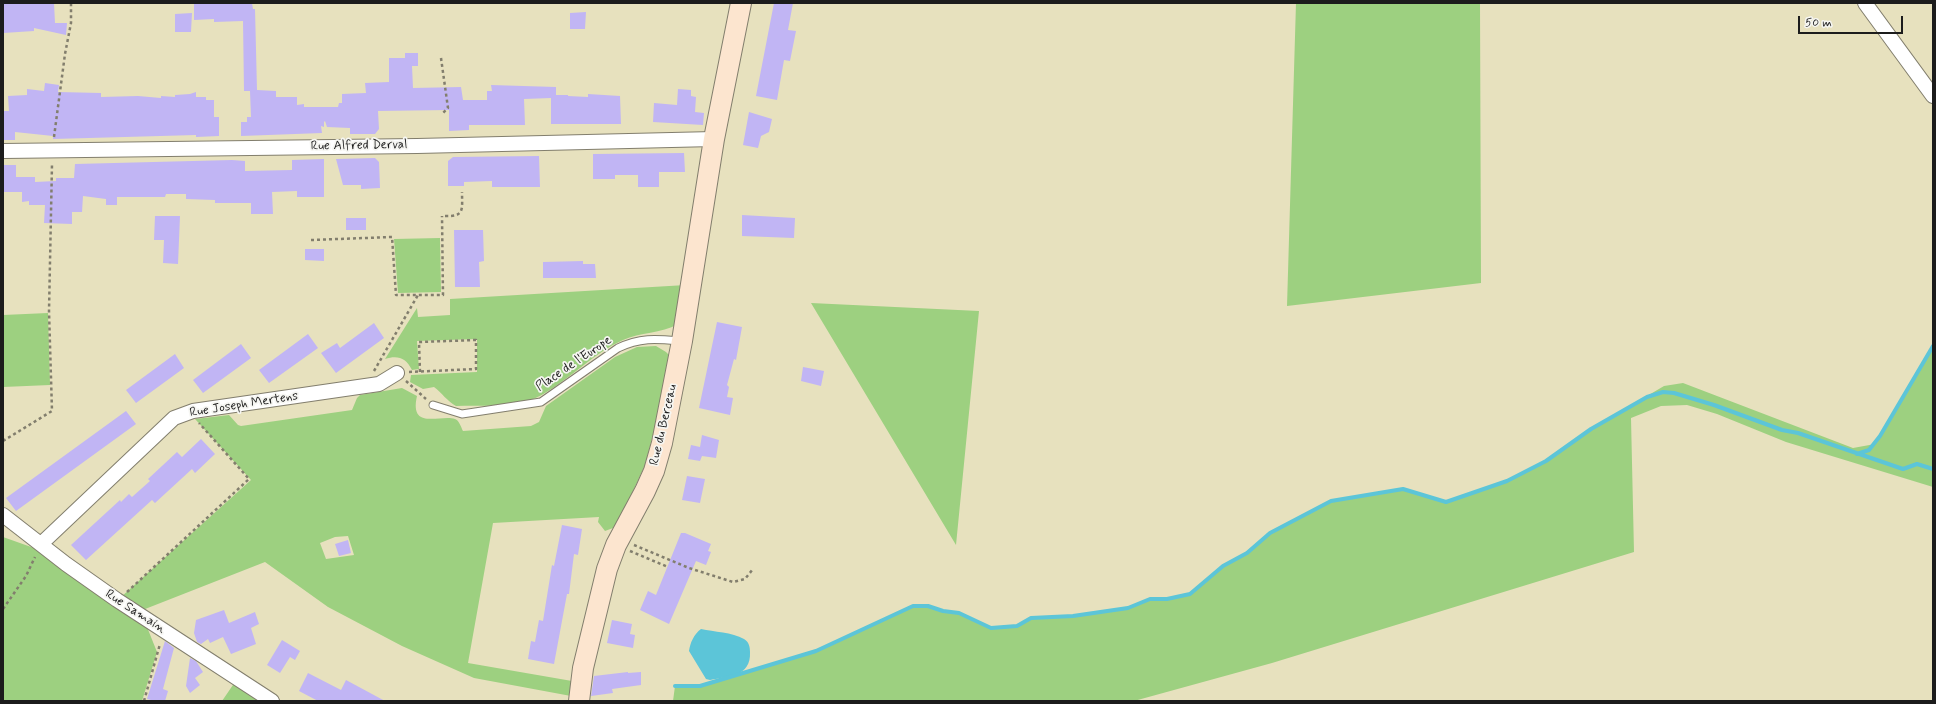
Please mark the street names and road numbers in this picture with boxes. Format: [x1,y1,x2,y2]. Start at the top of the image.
street label: Rue Alfred Derval [310,137,408,155]
street label: Place de l'Europe [533,333,615,395]
street label: Rue du Berceau [647,383,681,467]
street label: Rue Joseph Mertens [189,389,299,421]
street label: Rue Samain [102,587,168,637]

